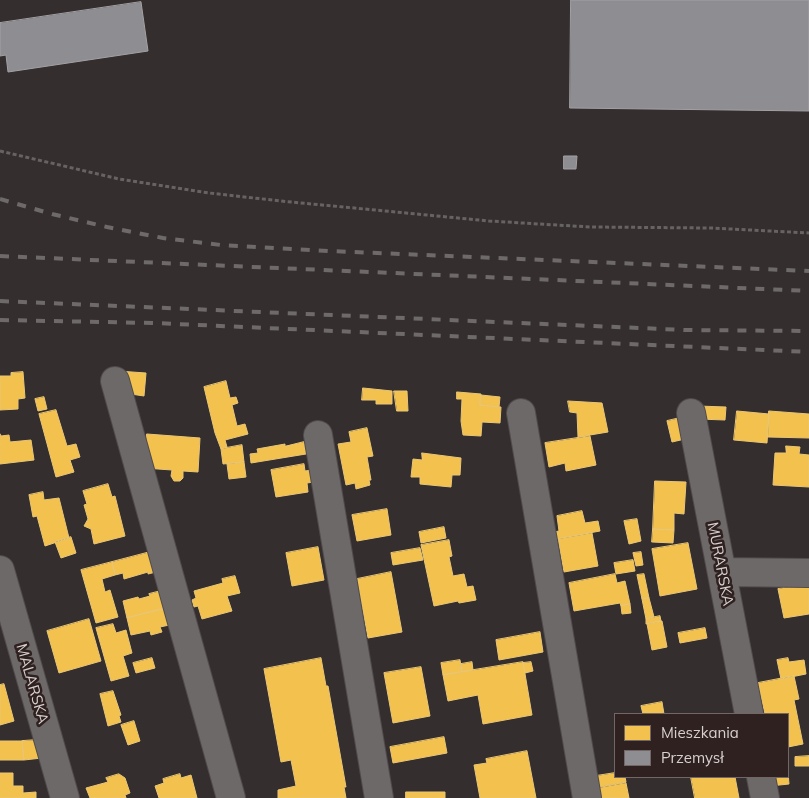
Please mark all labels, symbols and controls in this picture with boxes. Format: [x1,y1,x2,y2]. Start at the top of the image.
street label: MURARSKA [703,521,737,607]
street label: MALARSKA [12,642,52,726]
legend [614,713,789,778]
text: Mieszkania [661,723,739,742]
text: Przemysł [661,748,724,767]

